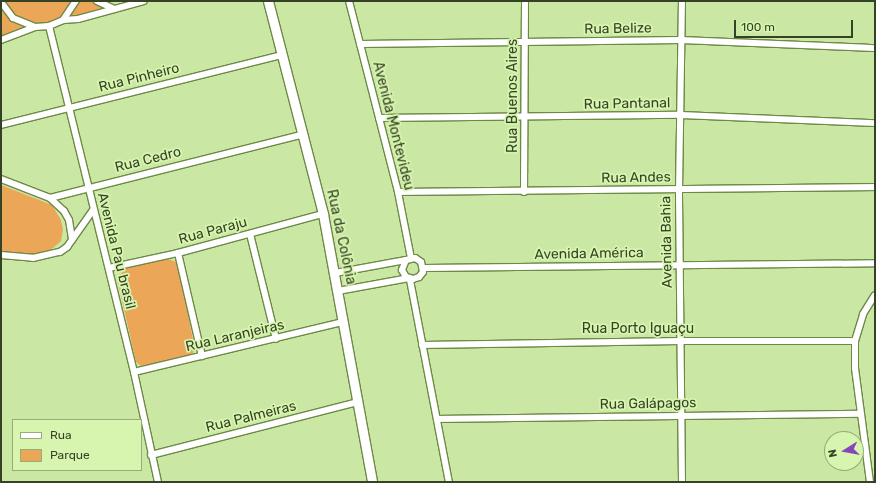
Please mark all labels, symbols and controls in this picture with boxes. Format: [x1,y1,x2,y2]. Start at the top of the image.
scale bar [736,12,855,38]
street label: Rua Belize [584,20,652,38]
text: 100 m [741,20,775,34]
street label: Rua Buenos Aires [505,39,521,153]
street label: Rua Pinheiro [97,60,181,96]
street label: Avenida Montevideu [369,60,417,192]
street label: Rua Pantanal [584,95,670,113]
street label: Rua Cedro [113,144,183,176]
street label: Rua Andes [601,169,671,187]
street label: Rua da Colônia [323,188,359,286]
street label: Avenida Pau brasil [93,191,139,311]
street label: Avenida Bahia [658,196,676,288]
street label: Rua Paraju [177,214,249,248]
street label: Avenida América [534,245,644,263]
street label: Rua Laranjeiras [184,316,286,356]
street label: Rua Porto Iguaçu [582,321,694,337]
street label: Rua Galápagos [599,395,697,413]
street label: Rua Palmeiras [204,398,298,436]
legend [12,419,142,471]
text: Rua [50,428,72,442]
north arrow [824,431,864,471]
text: Parque [50,448,90,462]
text: N [826,448,840,458]

